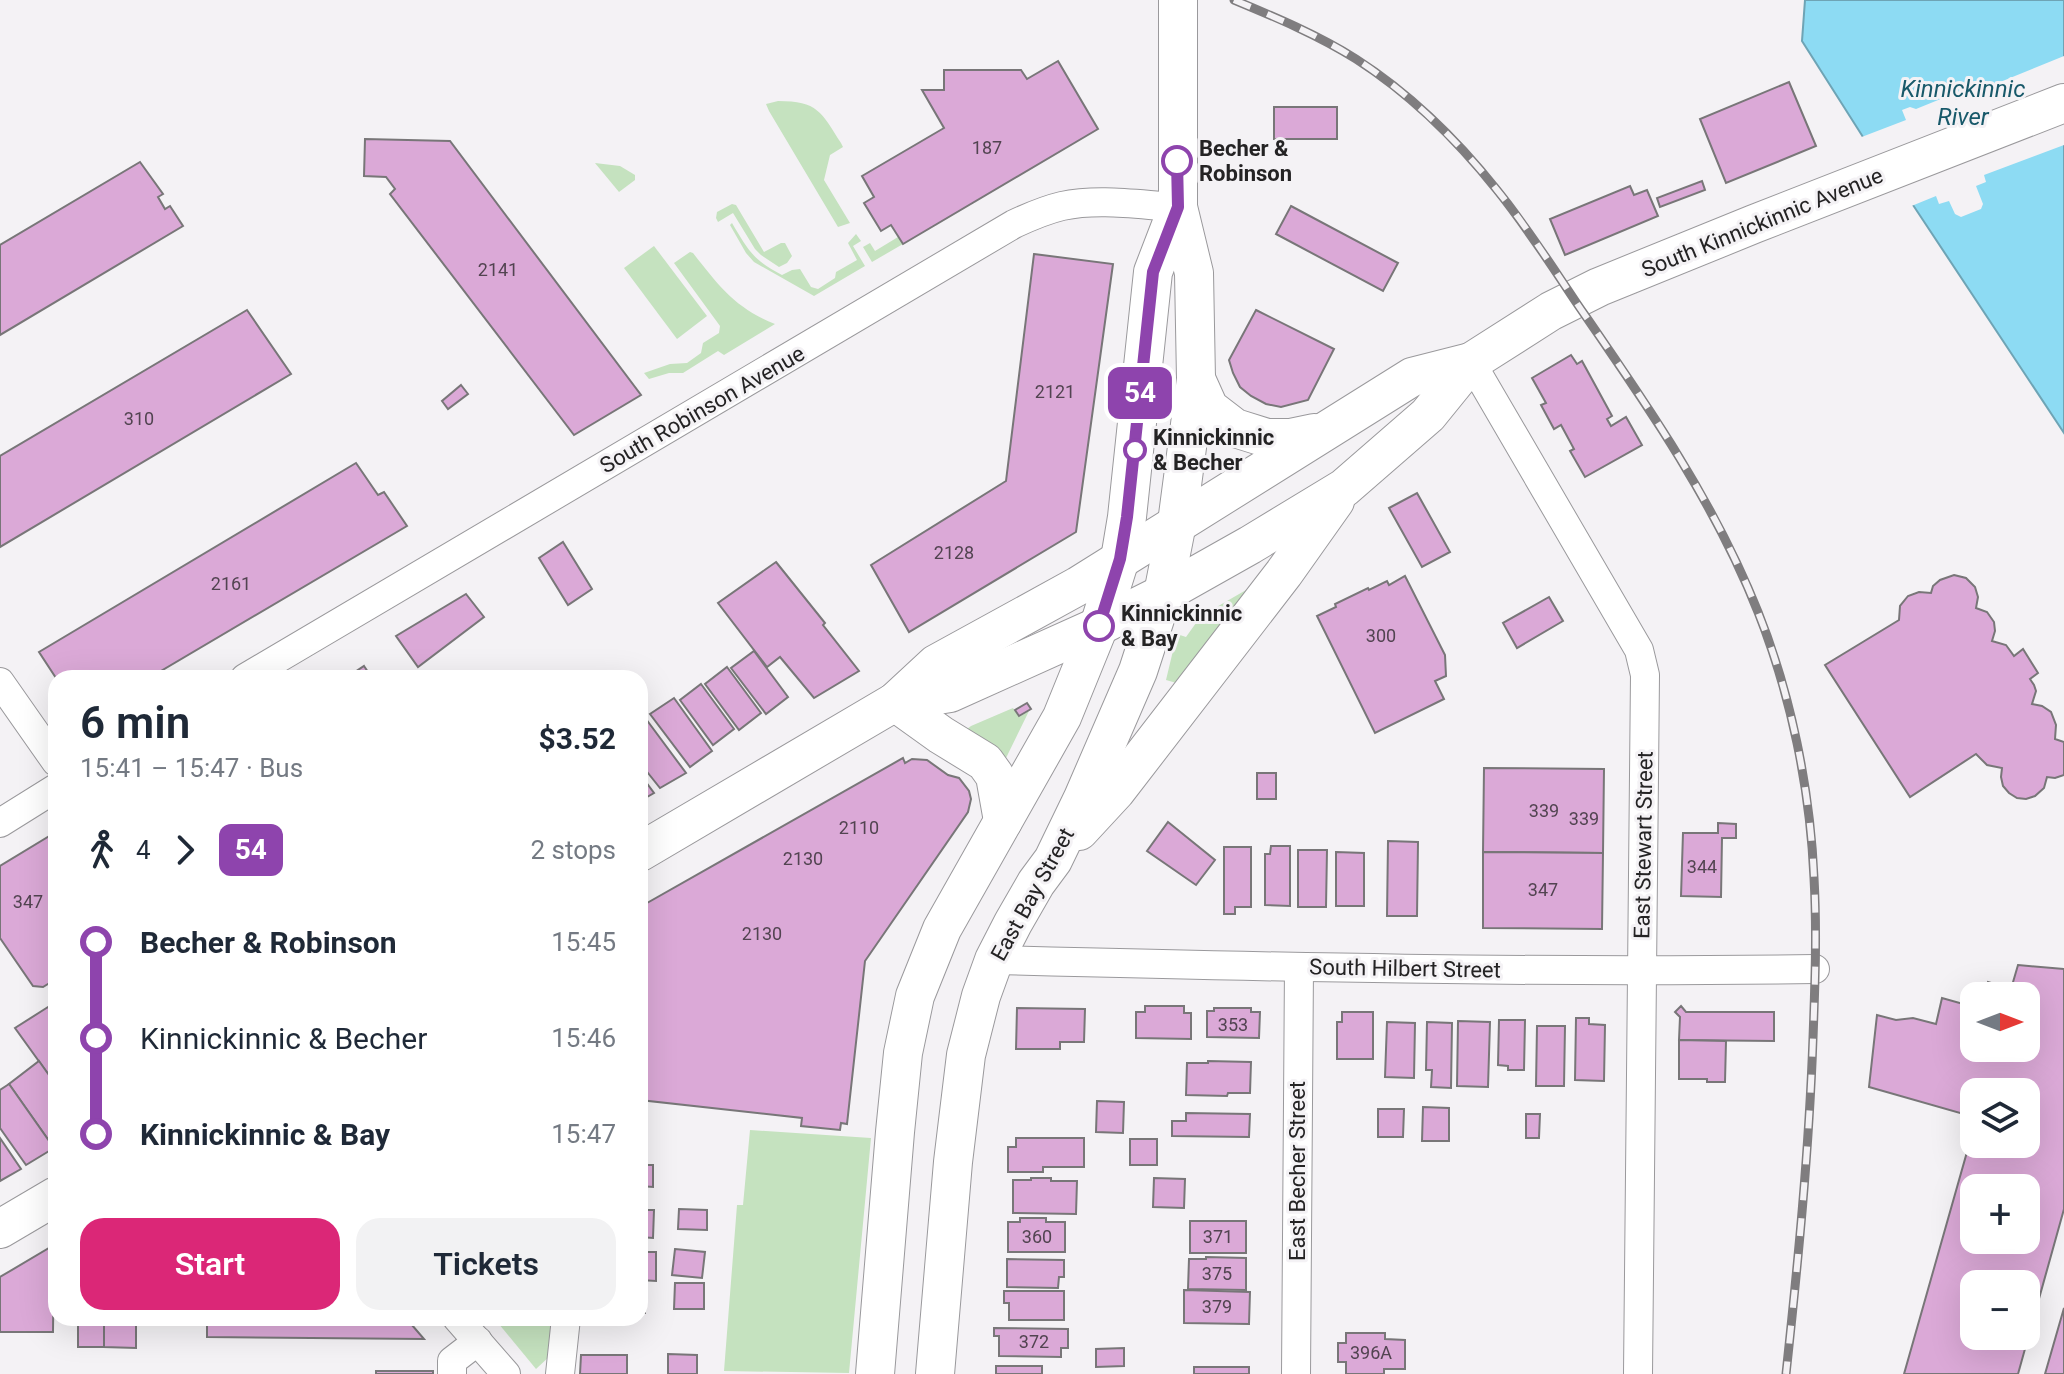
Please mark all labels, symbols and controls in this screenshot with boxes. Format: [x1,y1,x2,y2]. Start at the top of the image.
water label: Kinnickinnic River [1901,75,2025,131]
place label: Becher & Robinson [1199,136,1292,186]
house number: 187 [972,137,1002,158]
marker: Becher & Robinson [1162,146,1192,176]
street label: South Kinnickinnic Avenue [1638,163,1886,282]
house number: 2141 [478,259,518,280]
street label: South Robinson Avenue [596,341,809,478]
line badge: 54 [1104,367,1176,419]
text: 54 [1124,376,1156,409]
house number: 2121 [1035,381,1075,402]
house number: 310 [124,408,154,429]
place label: Kinnickinnic & Becher [1153,425,1274,475]
marker: Kinnickinnic & Becher [1124,439,1146,461]
house number: 2128 [934,542,974,563]
house number: 2161 [211,573,251,594]
place label: Kinnickinnic & Bay [1121,601,1242,651]
marker: Kinnickinnic & Bay [1084,611,1114,641]
house number: 300 [1366,625,1396,646]
text: 6 min [80,697,190,749]
text: $3.52 [538,721,616,756]
street label: East Stewart Street [1629,751,1658,939]
text: 15:41 – 15:47 · Bus [80,753,303,783]
house number: 339 [1529,800,1559,821]
house number: 339 [1569,808,1599,829]
house number: 2110 [839,817,879,838]
street label: East Bay Street [986,824,1079,965]
icon: walk [80,828,124,872]
icon: forward [163,828,207,872]
text: 54 [235,833,267,866]
text: 4 [136,835,151,865]
text: 2 stops [530,835,616,865]
house number: 2130 [783,848,823,869]
house number: 344 [1687,856,1717,877]
house number: 347 [1528,879,1558,900]
house number: 347 [13,891,43,912]
house number: 2130 [742,923,782,944]
text: Becher & Robinson [140,925,397,960]
text: 15:45 [551,927,616,957]
street label: South Hilbert Street [1309,954,1501,983]
north arrow [1960,982,2040,1062]
map controls [1960,982,2040,1350]
house number: 353 [1218,1014,1248,1035]
text: Kinnickinnic & Becher [140,1021,427,1056]
text: 15:46 [551,1023,616,1053]
button: layers [1960,1078,2040,1158]
street label: East Becher Street [1285,1081,1310,1261]
text: Kinnickinnic & Bay [140,1117,390,1152]
text: 15:47 [551,1119,616,1149]
button: + [1960,1174,2040,1254]
button: Start [80,1218,340,1310]
button: Tickets [356,1218,616,1310]
house number: 360 [1022,1226,1052,1247]
house number: 371 [1203,1226,1233,1247]
house number: 375 [1202,1263,1232,1284]
button: − [1960,1270,2040,1350]
house number: 379 [1202,1296,1232,1317]
house number: 372 [1019,1331,1049,1352]
house number: 396A [1350,1342,1392,1363]

